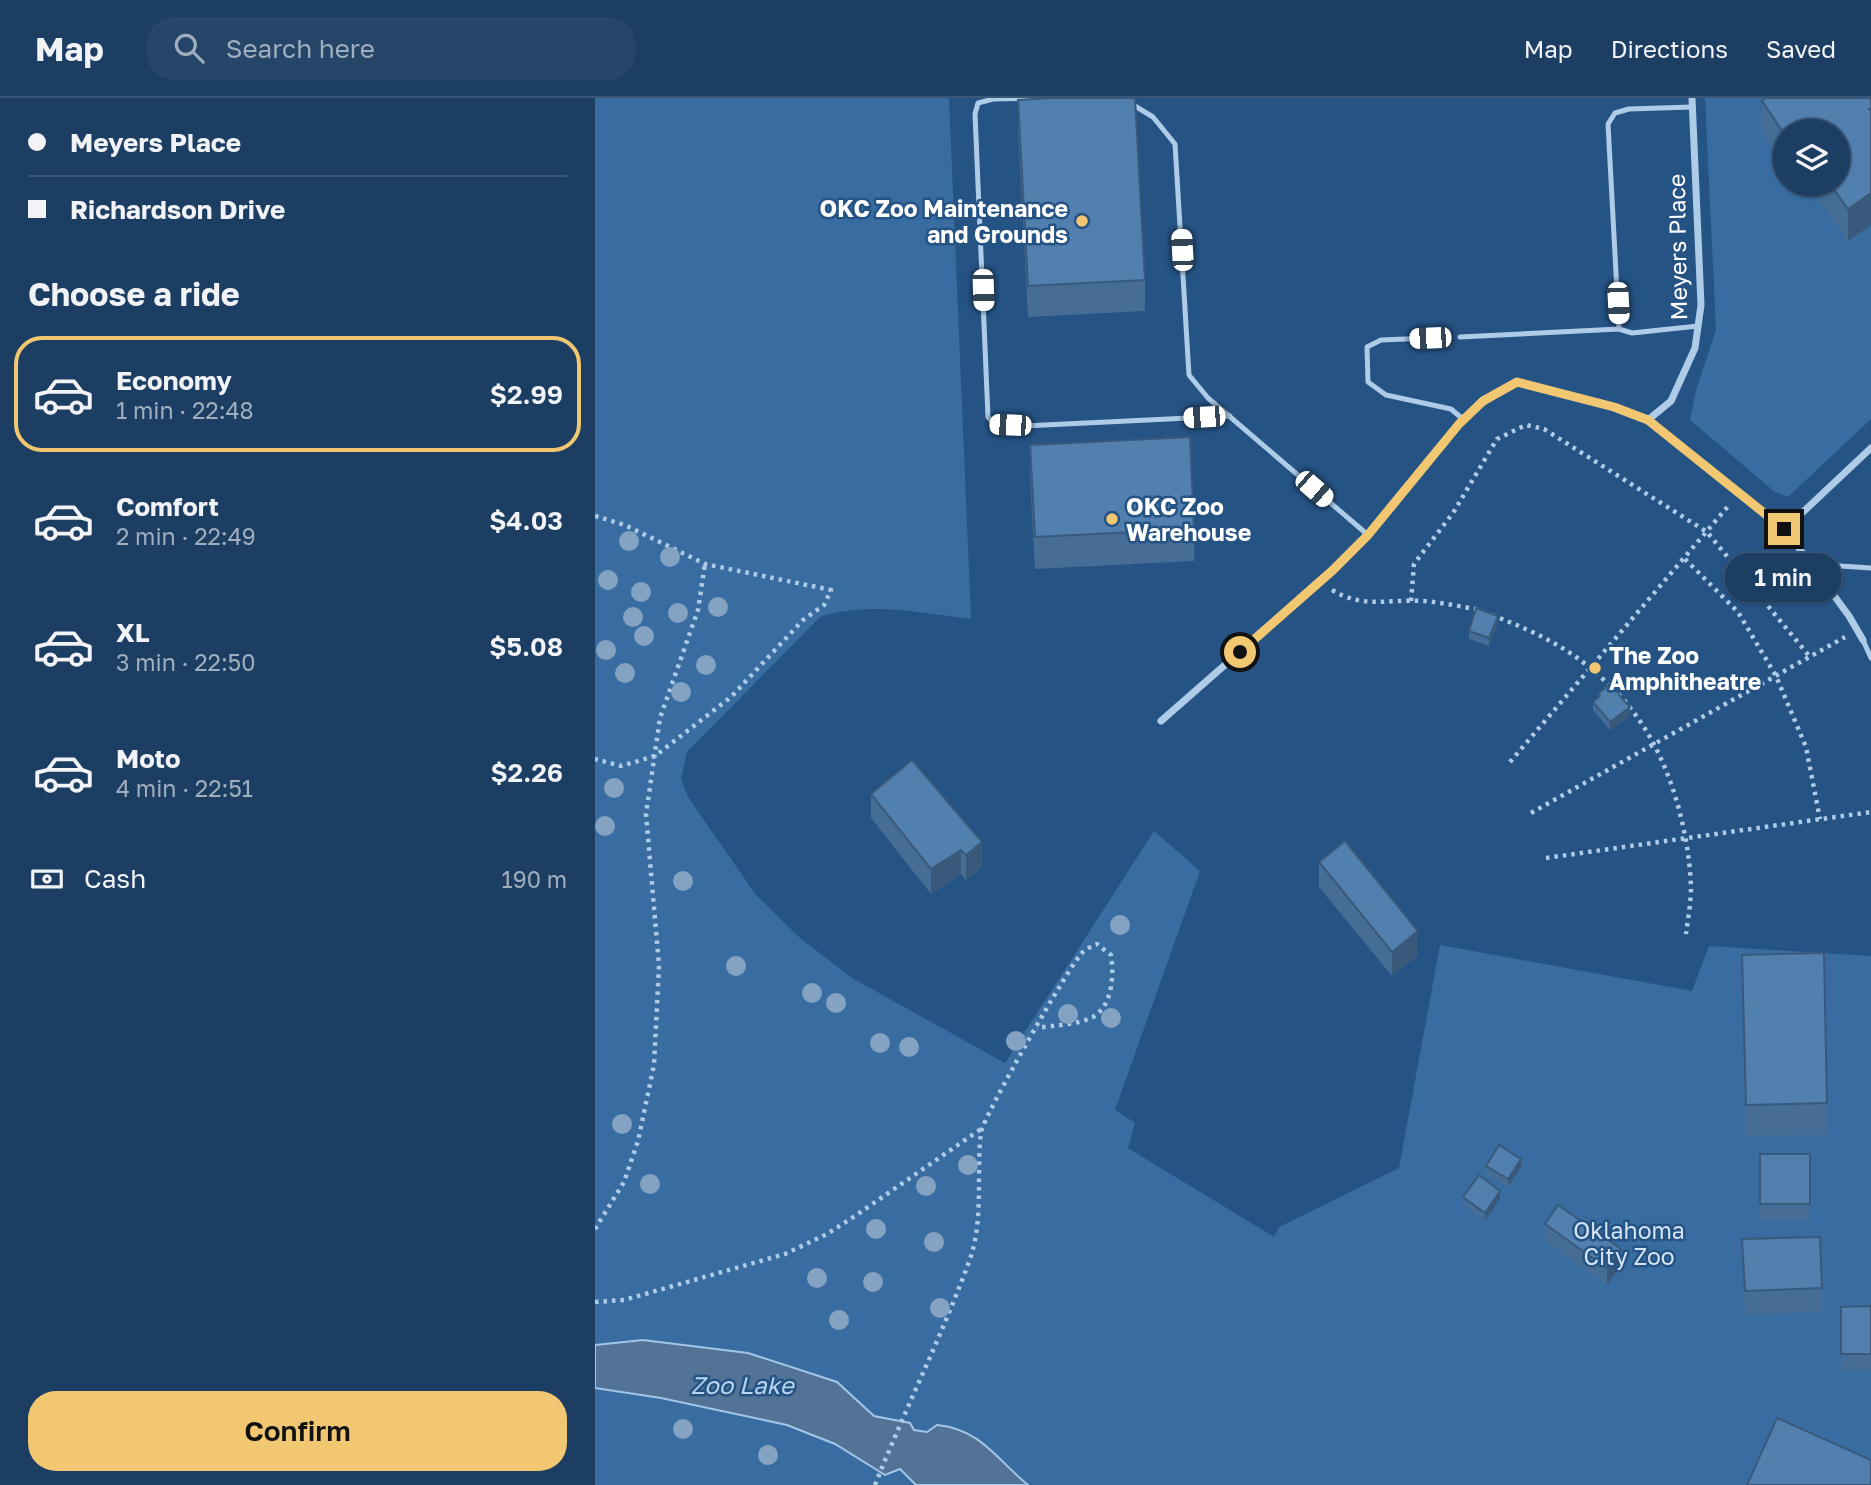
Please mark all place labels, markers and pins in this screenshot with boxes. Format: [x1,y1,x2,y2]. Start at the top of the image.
place label: OKC Zoo Maintenance and Grounds [820,194,1068,248]
marker: OKC Zoo Maintenance and Grounds [1074,213,1090,229]
place label: OKC Zoo Warehouse [1126,492,1251,546]
marker: OKC Zoo Warehouse [1104,511,1120,527]
place label: The Zoo Amphitheatre [1609,641,1761,695]
marker: The Zoo Amphitheatre [1587,660,1603,676]

